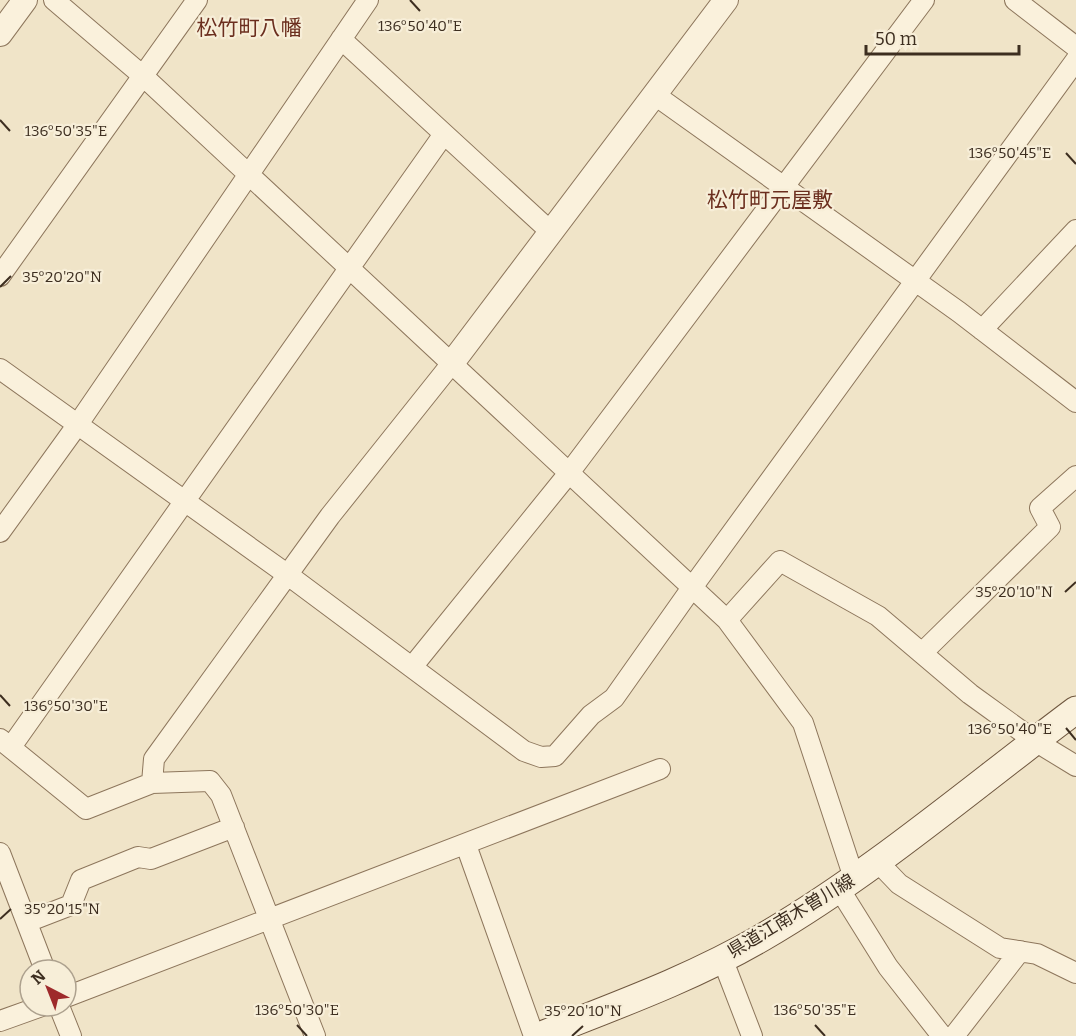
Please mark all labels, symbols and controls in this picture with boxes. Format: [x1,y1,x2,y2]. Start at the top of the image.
district label: 松竹町八幡 [197,15,302,41]
text: 136°50'40"E [378,17,462,35]
scale bar [866,18,1019,56]
text: 50 m [875,28,917,50]
text: 136°50'35"E [25,122,107,140]
text: 136°50'45"E [969,144,1051,162]
district label: 松竹町元屋敷 [707,187,833,213]
text: 35°20'20"N [22,268,102,286]
text: 35°20'10"N [975,583,1053,601]
text: 136°50'30"E [24,697,108,715]
text: 136°50'40"E [968,720,1052,738]
street label: 県道江南木曽川線 [724,869,858,963]
text: 35°20'15"N [24,900,100,918]
north arrow [18,958,78,1018]
text: N [27,966,49,988]
text: 136°50'30"E [255,1001,339,1019]
text: 136°50'35"E [774,1001,856,1019]
text: 35°20'10"N [544,1002,622,1020]

